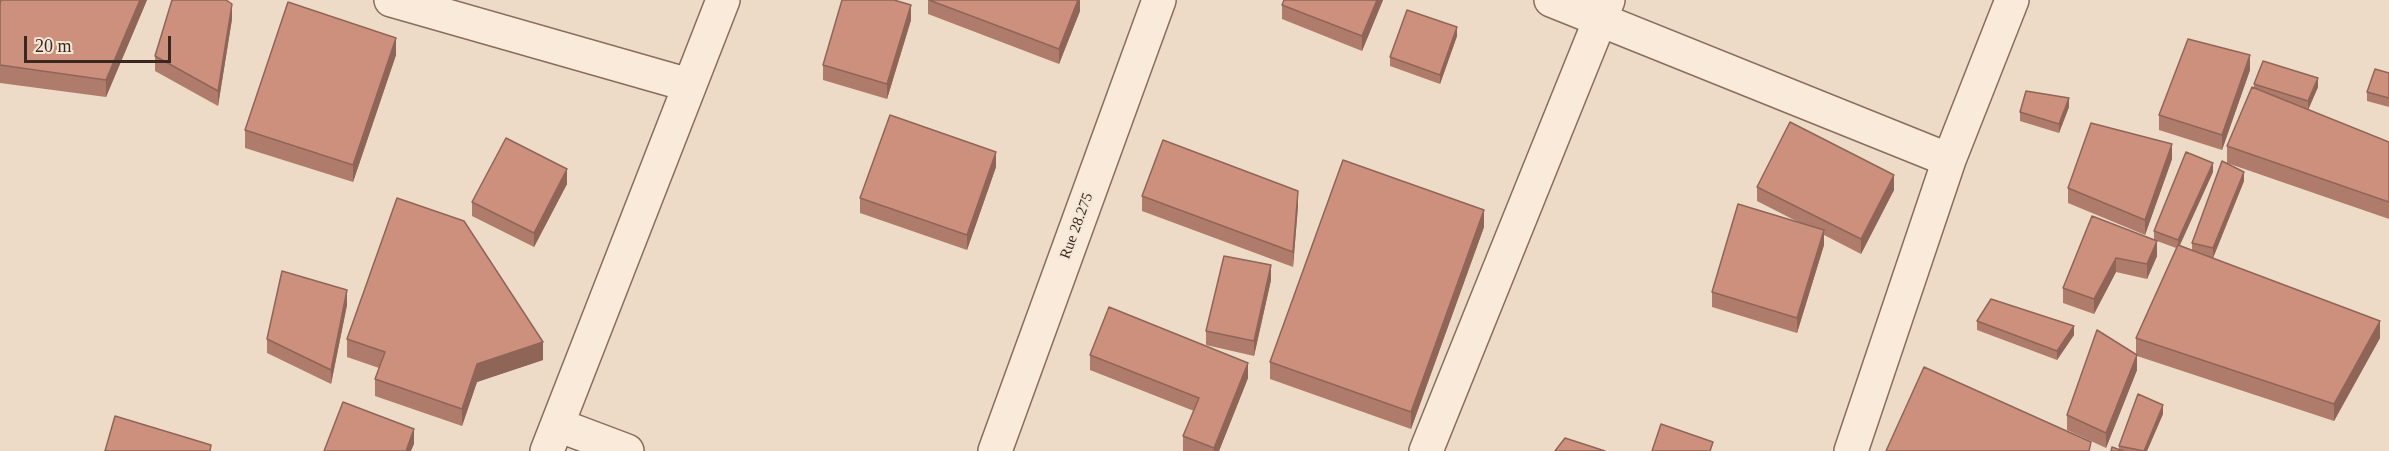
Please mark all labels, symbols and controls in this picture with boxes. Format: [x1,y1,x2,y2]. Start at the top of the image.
scale bar [27,24,174,62]
text: 20 m [35,36,72,56]
street label: Rue 28.275 [1057,190,1097,262]

